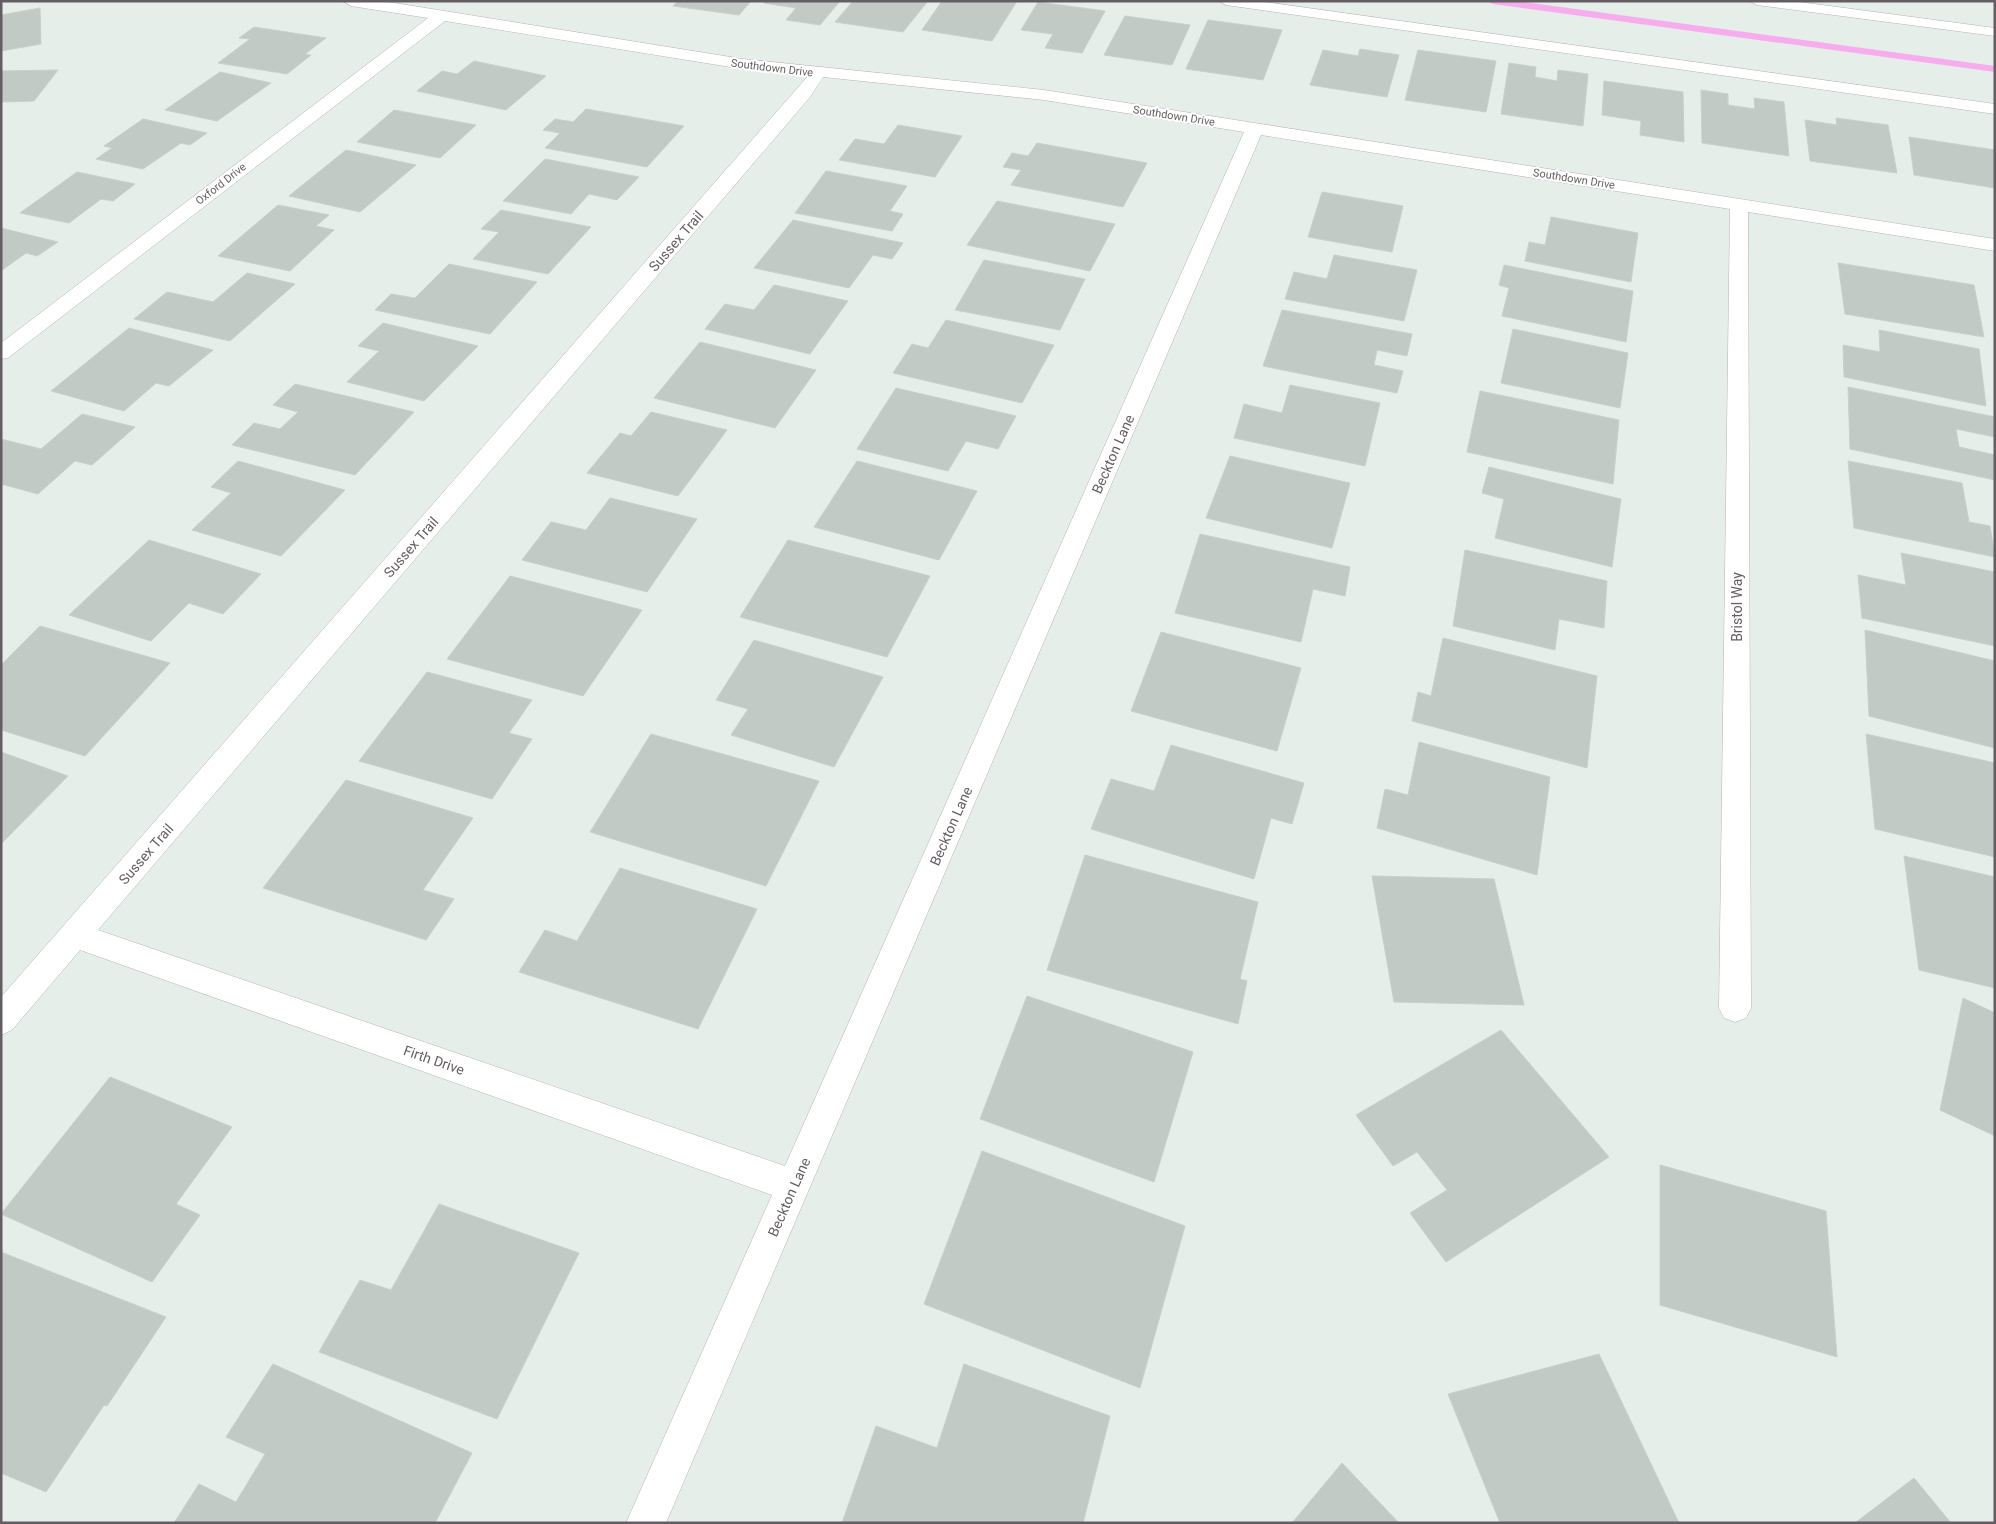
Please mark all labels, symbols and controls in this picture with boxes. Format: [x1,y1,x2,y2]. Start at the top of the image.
street label: Southdown Drive [730,57,814,80]
street label: Southdown Drive [1132,103,1216,129]
street label: Oxford Drive [193,160,249,208]
street label: Southdown Drive [1532,166,1616,192]
street label: Sussex Trail [645,208,707,274]
street label: Beckton Lane [1089,412,1137,496]
street label: Sussex Trail [380,514,442,580]
street label: Bristol Way [1729,572,1745,642]
street label: Beckton Lane [927,784,975,868]
street label: Sussex Trail [115,821,177,887]
street label: Firth Drive [401,1042,467,1078]
street label: Beckton Lane [765,1155,813,1239]

